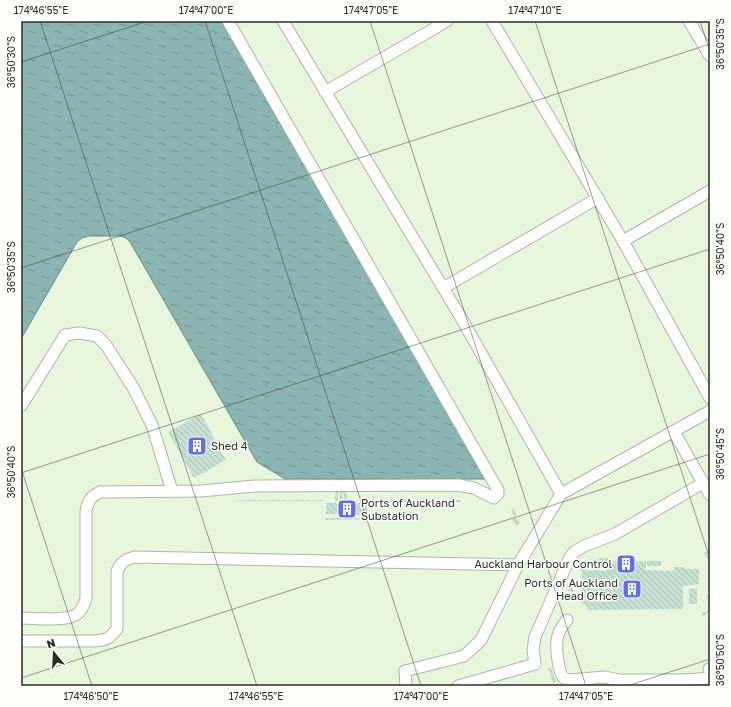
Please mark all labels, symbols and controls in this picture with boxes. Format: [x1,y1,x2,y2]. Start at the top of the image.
text: 174°46'55"E [14,4,68,16]
text: 174°47'00"E [179,4,233,16]
text: 174°47'05"E [344,4,398,16]
text: 174°47'10"E [508,4,562,16]
text: 36°50'35"S [714,18,726,70]
text: 36°50'30"S [5,36,17,88]
text: 36°50'40"S [714,223,726,275]
text: 36°50'35"S [5,241,17,293]
text: 36°50'45"S [714,428,726,480]
building icon: Shed 4 [186,435,208,457]
place label: Shed 4 [211,439,248,452]
text: 36°50'40"S [5,446,17,498]
place label: Ports of Auckland Substation [361,496,455,522]
building icon: Ports of Auckland Substation [336,498,358,520]
building icon: Auckland Harbour Control [615,553,637,575]
place label: Auckland Harbour Control [475,557,612,570]
place label: Ports of Auckland Head Office [524,576,618,602]
building icon: Ports of Auckland Head Office [621,578,643,600]
north arrow [34,633,74,673]
text: 36°50'50"S [714,634,726,686]
text: N [45,636,57,650]
text: 174°46'50"E [63,690,119,702]
text: 174°46'55"E [229,690,283,702]
text: 174°47'00"E [394,690,448,702]
text: 174°47'05"E [559,690,613,702]

